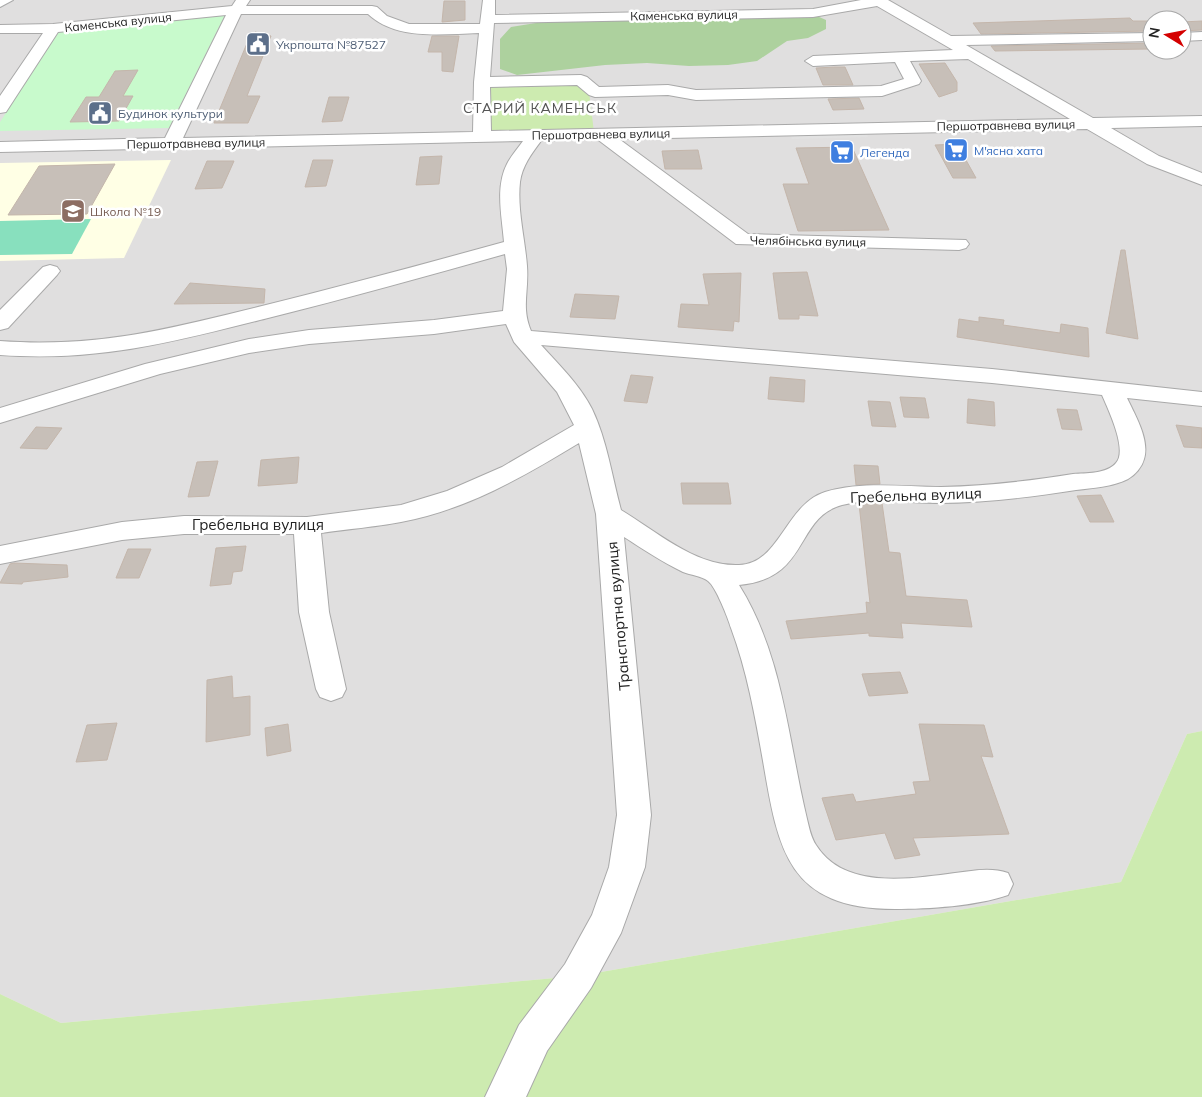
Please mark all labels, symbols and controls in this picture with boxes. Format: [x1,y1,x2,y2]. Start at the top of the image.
street label: Каменська вулиця [630,7,738,23]
street label: Каменська вулиця [64,9,172,35]
north arrow [1142,10,1192,60]
text: N [1144,26,1164,40]
public building icon: Укрпошта №87527 [245,31,271,57]
place label: Укрпошта №87527 [275,37,386,52]
district label: СТАРИЙ КАМЕНСЬК [463,99,617,117]
public building icon: Будинок культури [87,100,113,126]
place label: Будинок культури [118,106,223,121]
street label: Першотравнева вулиця [937,116,1075,134]
street label: Першотравнева вулиця [532,125,670,143]
street label: Першотравнева вулиця [127,134,265,152]
supermarket icon: М'ясна хата [943,137,969,163]
supermarket icon: Легенда [829,139,855,165]
place label: М'ясна хата [974,143,1043,158]
place label: Легенда [860,145,910,160]
school or university icon: Школа №19 [60,198,86,224]
place label: Школа №19 [90,204,161,219]
street label: Челябінська вулиця [750,232,866,250]
street label: Гребельна вулиця [850,483,982,507]
street label: Гребельна вулиця [192,515,324,534]
street label: Транспортна вулиця [602,541,634,691]

